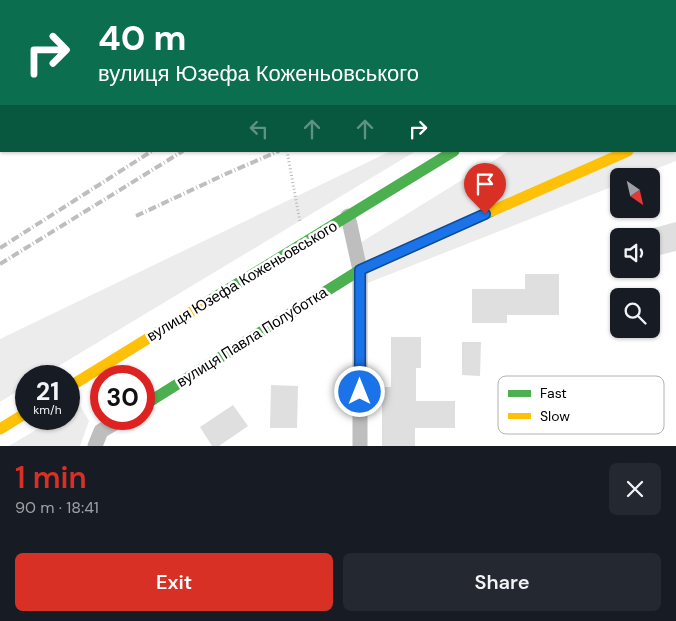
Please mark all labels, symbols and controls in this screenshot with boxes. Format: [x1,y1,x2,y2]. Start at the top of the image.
text: 40 m [98,15,187,61]
icon: right [15,20,80,85]
text: вулиця Юзефа Коженьовського [98,59,419,88]
icon: left [245,115,273,143]
icon: ahead [298,115,326,143]
icon: ahead [351,115,379,143]
icon: right [404,115,432,143]
pin [464,163,506,214]
north arrow [610,168,660,218]
map controls [610,168,660,338]
icon: arrive [471,170,499,198]
street label: вулиця Юзефа Коженьовського [143,216,341,346]
button: sound [610,228,660,278]
street label: вулиця Павла Полуботка [173,282,332,392]
button: search [610,288,660,338]
speed limit sign: 30 [90,365,155,430]
position arrow [333,365,385,417]
text: 21 [36,375,59,408]
legend [498,376,664,434]
text: Fast [540,384,567,402]
text: km/h [33,402,62,418]
text: Slow [540,407,570,425]
text: 1 min [15,458,87,497]
button: close [609,463,661,515]
text: 90 m · 18:41 [15,497,99,518]
button: Exit [15,553,333,611]
button: Share [343,553,661,611]

